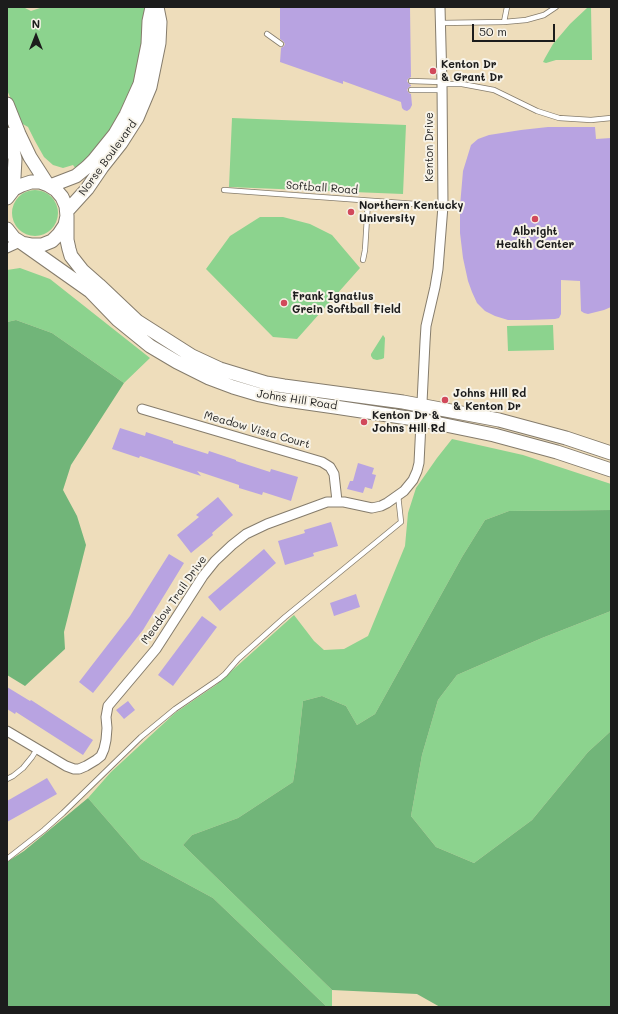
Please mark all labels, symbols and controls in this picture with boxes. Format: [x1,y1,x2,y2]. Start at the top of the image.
north arrow [16,16,56,56]
text: N [32,16,40,31]
scale bar [474,16,557,42]
text: 50 m [479,23,507,39]
place label: Kenton Dr & Grant Dr [441,58,503,84]
marker: Kenton Dr & Grant Dr [428,66,438,76]
street label: Kenton Drive [423,112,437,182]
street label: Norse Boulevard [76,118,140,198]
street label: Softball Road [286,179,358,197]
place label: Northern Kentucky University [359,199,463,225]
marker: Northern Kentucky University [346,207,356,217]
marker: Albright Health Center [530,214,540,224]
place label: Albright Health Center [496,225,574,251]
place label: Frank Ignatius Grein Softball Field [292,290,401,316]
marker: Frank Ignatius Grein Softball Field [279,298,289,308]
street label: Johns Hill Road [256,387,338,413]
place label: Johns Hill Rd & Kenton Dr [453,387,526,413]
marker: Johns Hill Rd & Kenton Dr [440,395,450,405]
street label: Meadow Vista Court [202,409,312,451]
place label: Kenton Dr & Johns Hill Rd [372,409,445,435]
marker: Kenton Dr & Johns Hill Rd [359,417,369,427]
street label: Meadow Trail Drive [138,553,210,647]

